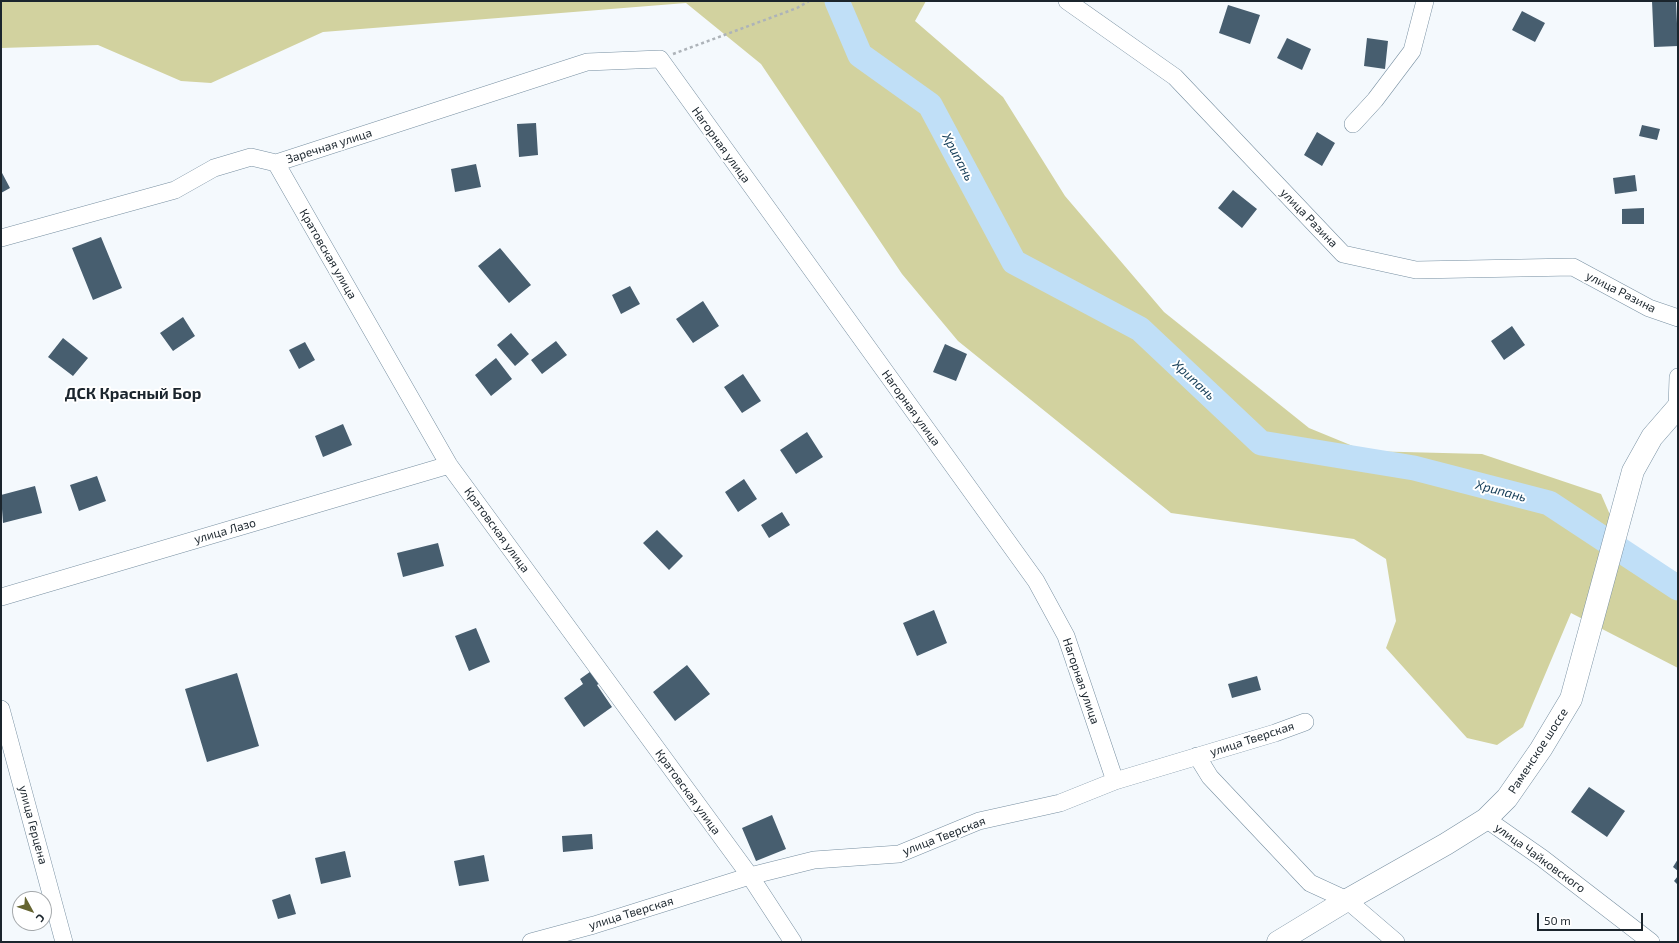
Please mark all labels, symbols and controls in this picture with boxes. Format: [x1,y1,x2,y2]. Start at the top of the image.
street label: Нагорная улица [689,104,753,186]
street label: Заречная улица [284,125,374,167]
water label: Хрипань [939,130,977,184]
street label: улица Разина [1277,185,1341,251]
street label: Кратовская улица [296,206,360,302]
street label: улица Разина [1584,268,1658,316]
water label: Хрипань [1170,357,1218,403]
street label: Нагорная улица [879,367,943,449]
district label: ДСК Красный Бор [65,384,201,404]
water label: Хрипань [1474,477,1528,505]
street label: Кратовская улица [461,485,533,575]
street label: улица Лазо [193,515,257,547]
street label: Нагорная улица [1060,636,1102,726]
street label: Раменское шоссе [1505,706,1571,796]
street label: улица Тверская [1208,719,1296,759]
street label: Кратовская улица [652,747,724,837]
street label: улица Герцена [16,784,50,866]
street label: улица Тверская [900,814,988,858]
street label: улица Чайковского [1492,820,1588,896]
north arrow [12,891,52,931]
street label: улица Тверская [587,893,675,933]
scale bar [1539,905,1645,931]
text: С [34,912,48,925]
text: 50 m [1544,913,1571,927]

